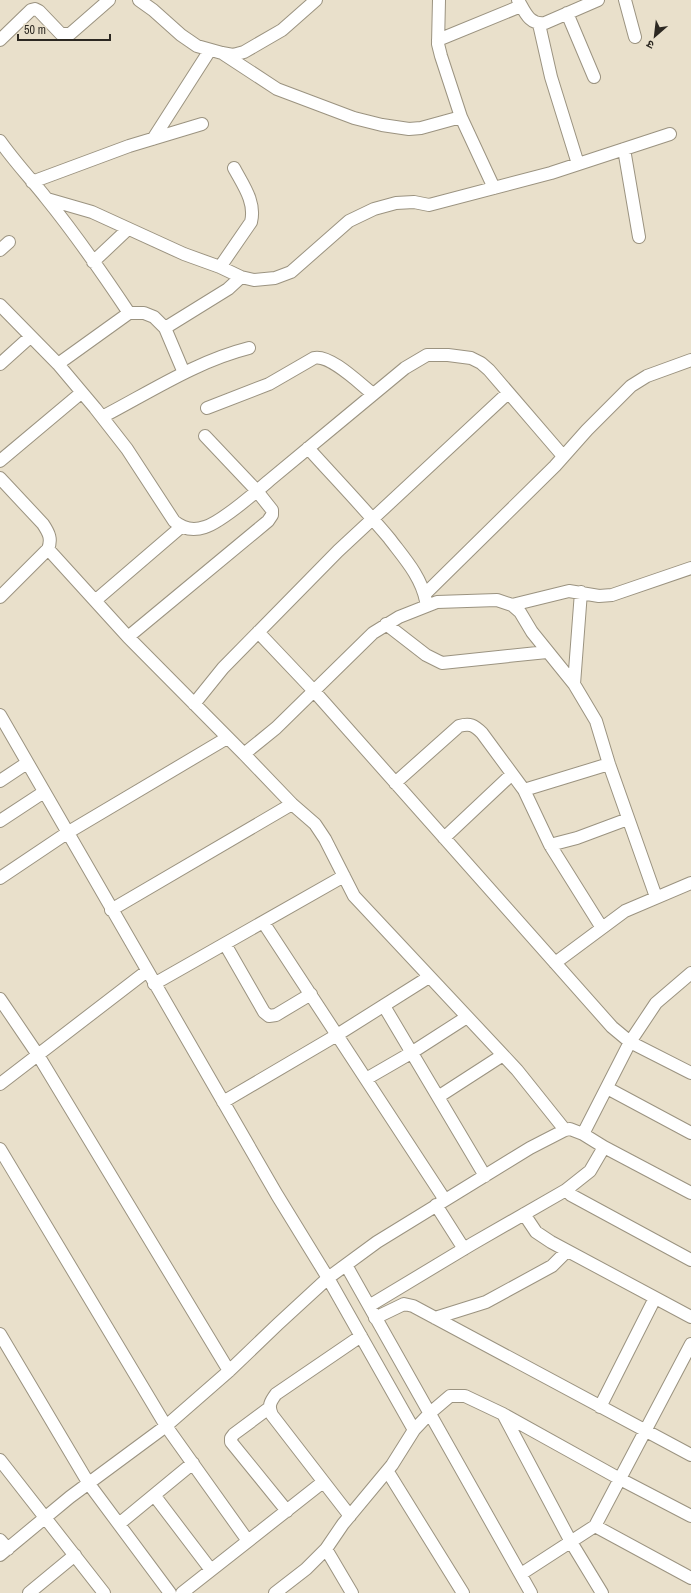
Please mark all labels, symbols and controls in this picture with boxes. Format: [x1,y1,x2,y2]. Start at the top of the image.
scale bar [18,16,110,42]
north arrow [635,16,675,56]
text: 50 m [24,22,46,38]
text: उ [644,37,656,53]

